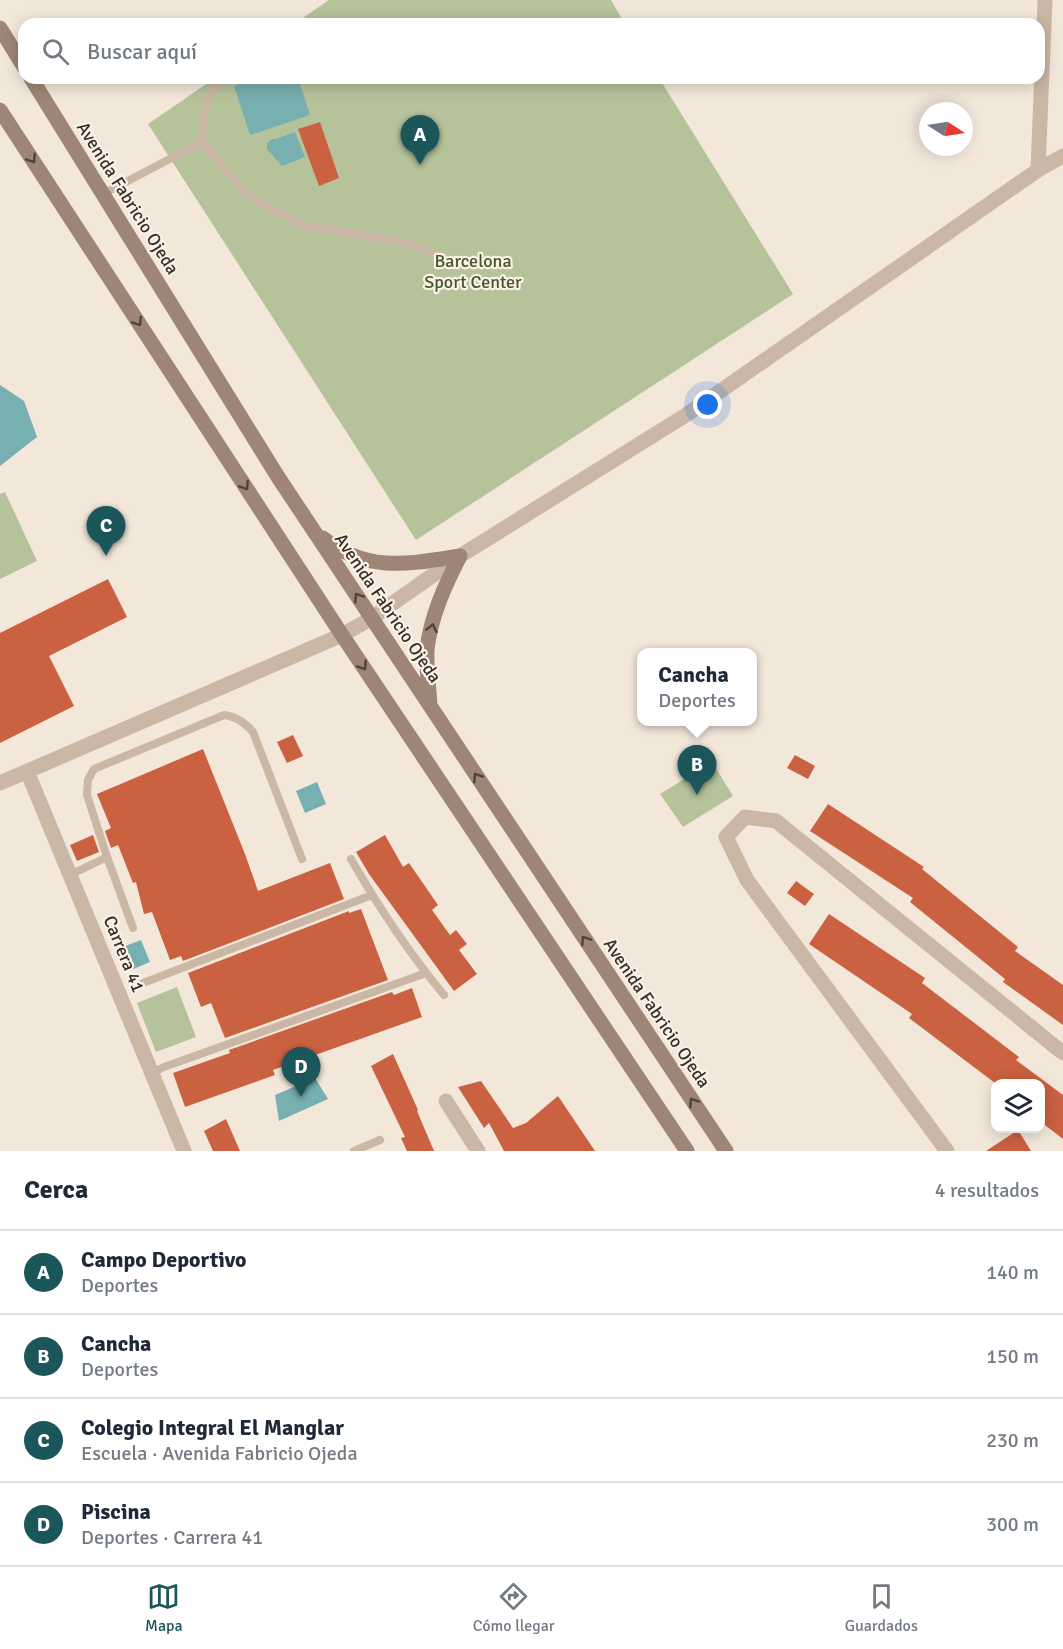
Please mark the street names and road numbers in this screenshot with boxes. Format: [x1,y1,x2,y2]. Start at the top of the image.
street label: Avenida Fabricio Ojeda [72,118,184,278]
street label: Avenida Fabricio Ojeda [330,529,446,687]
street label: Carrera 41 [99,912,149,996]
street label: Avenida Fabricio Ojeda [599,934,715,1092]

